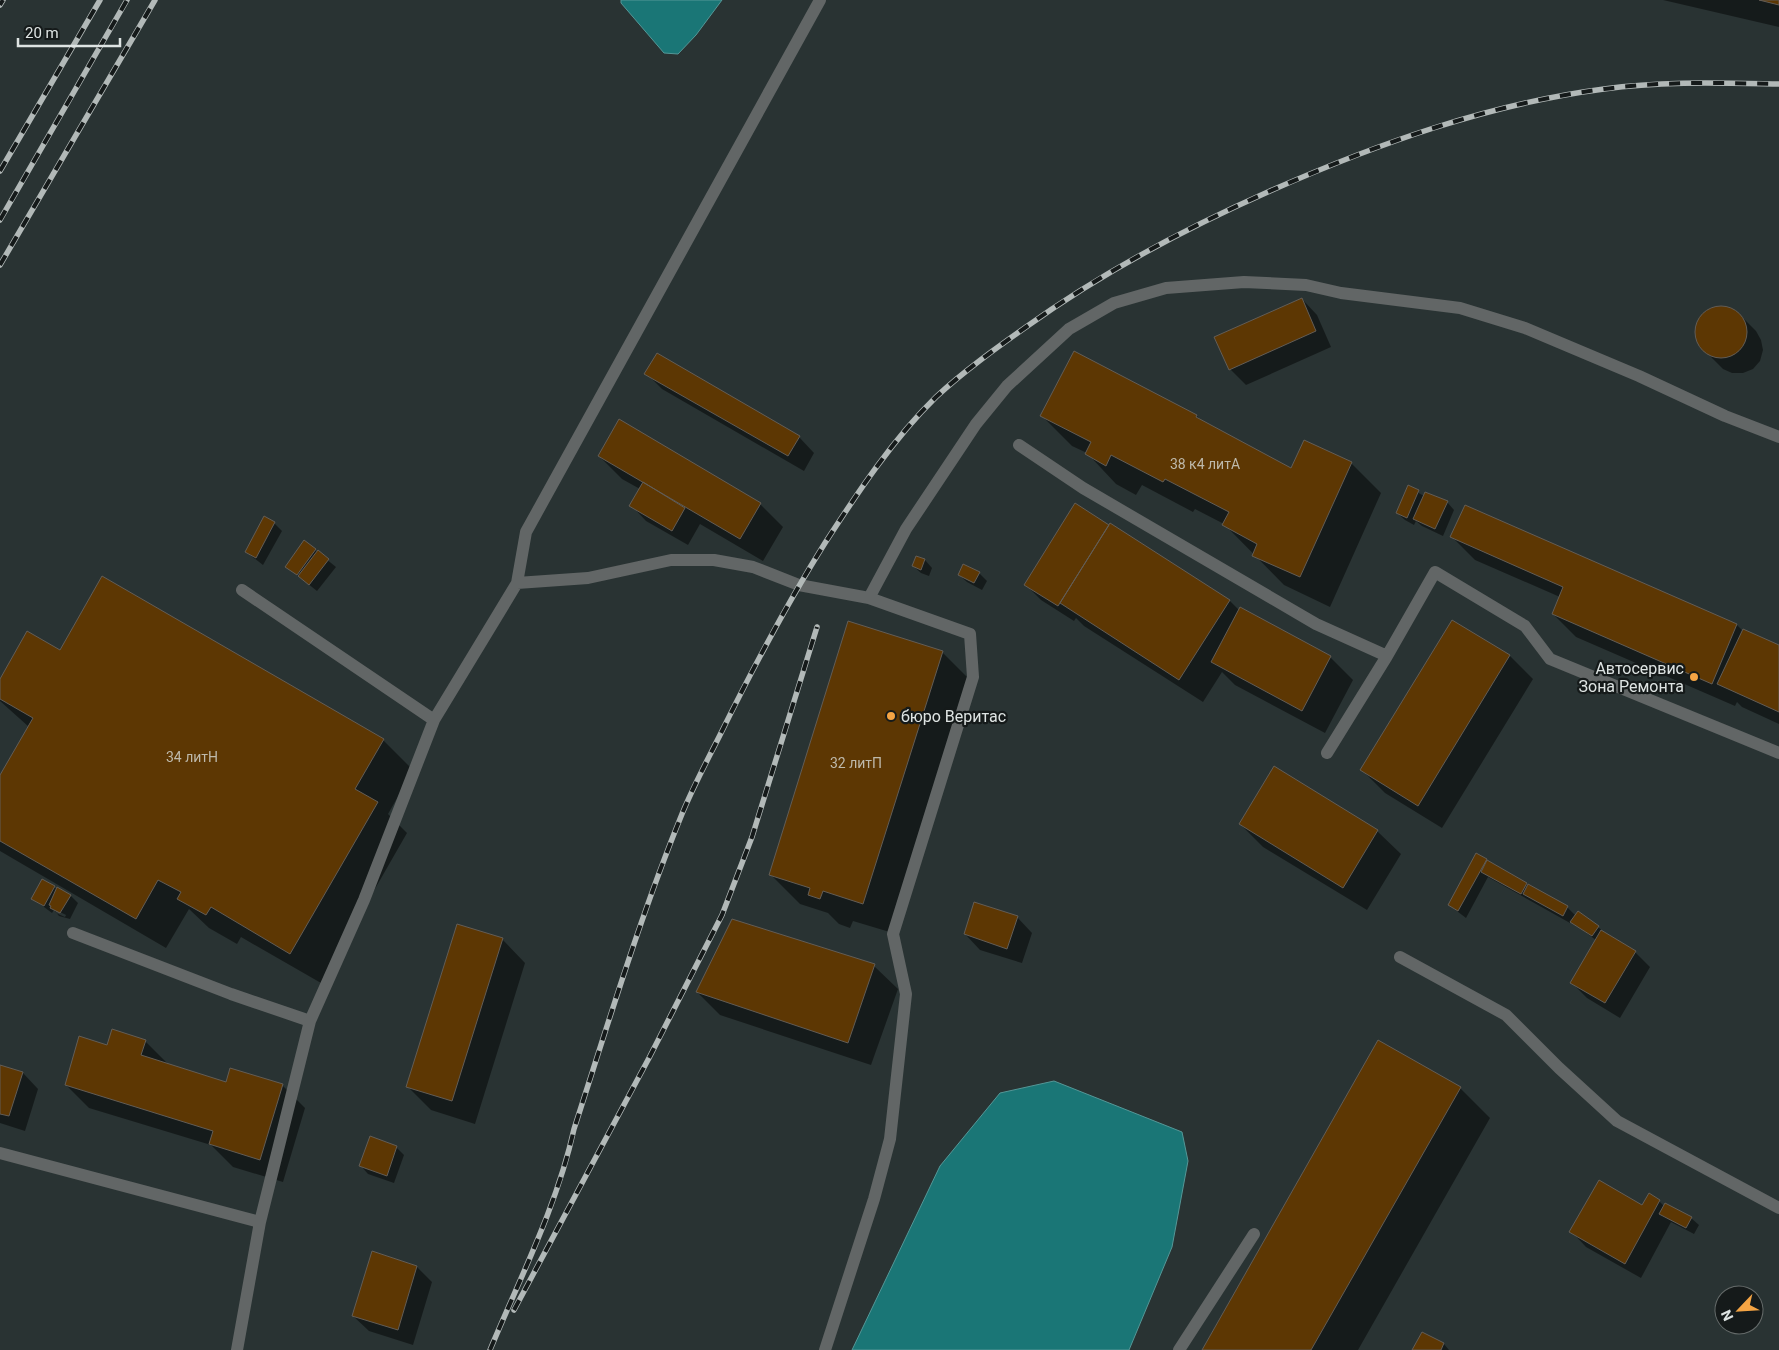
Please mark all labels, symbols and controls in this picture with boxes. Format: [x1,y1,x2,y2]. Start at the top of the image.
scale bar [18,15,120,47]
text: 20 m [25,24,59,42]
house number: 38 к4 литА [1170,456,1240,472]
place label: Автосервис Зона Ремонта [1579,659,1684,696]
marker: Автосервис Зона Ремонта [1688,671,1700,683]
place label: бюро Веритас [901,707,1006,726]
marker: бюро Веритас [885,710,897,722]
house number: 34 литН [166,749,218,765]
house number: 32 литП [830,755,882,771]
north arrow [1714,1285,1764,1335]
text: N [1718,1308,1737,1323]

